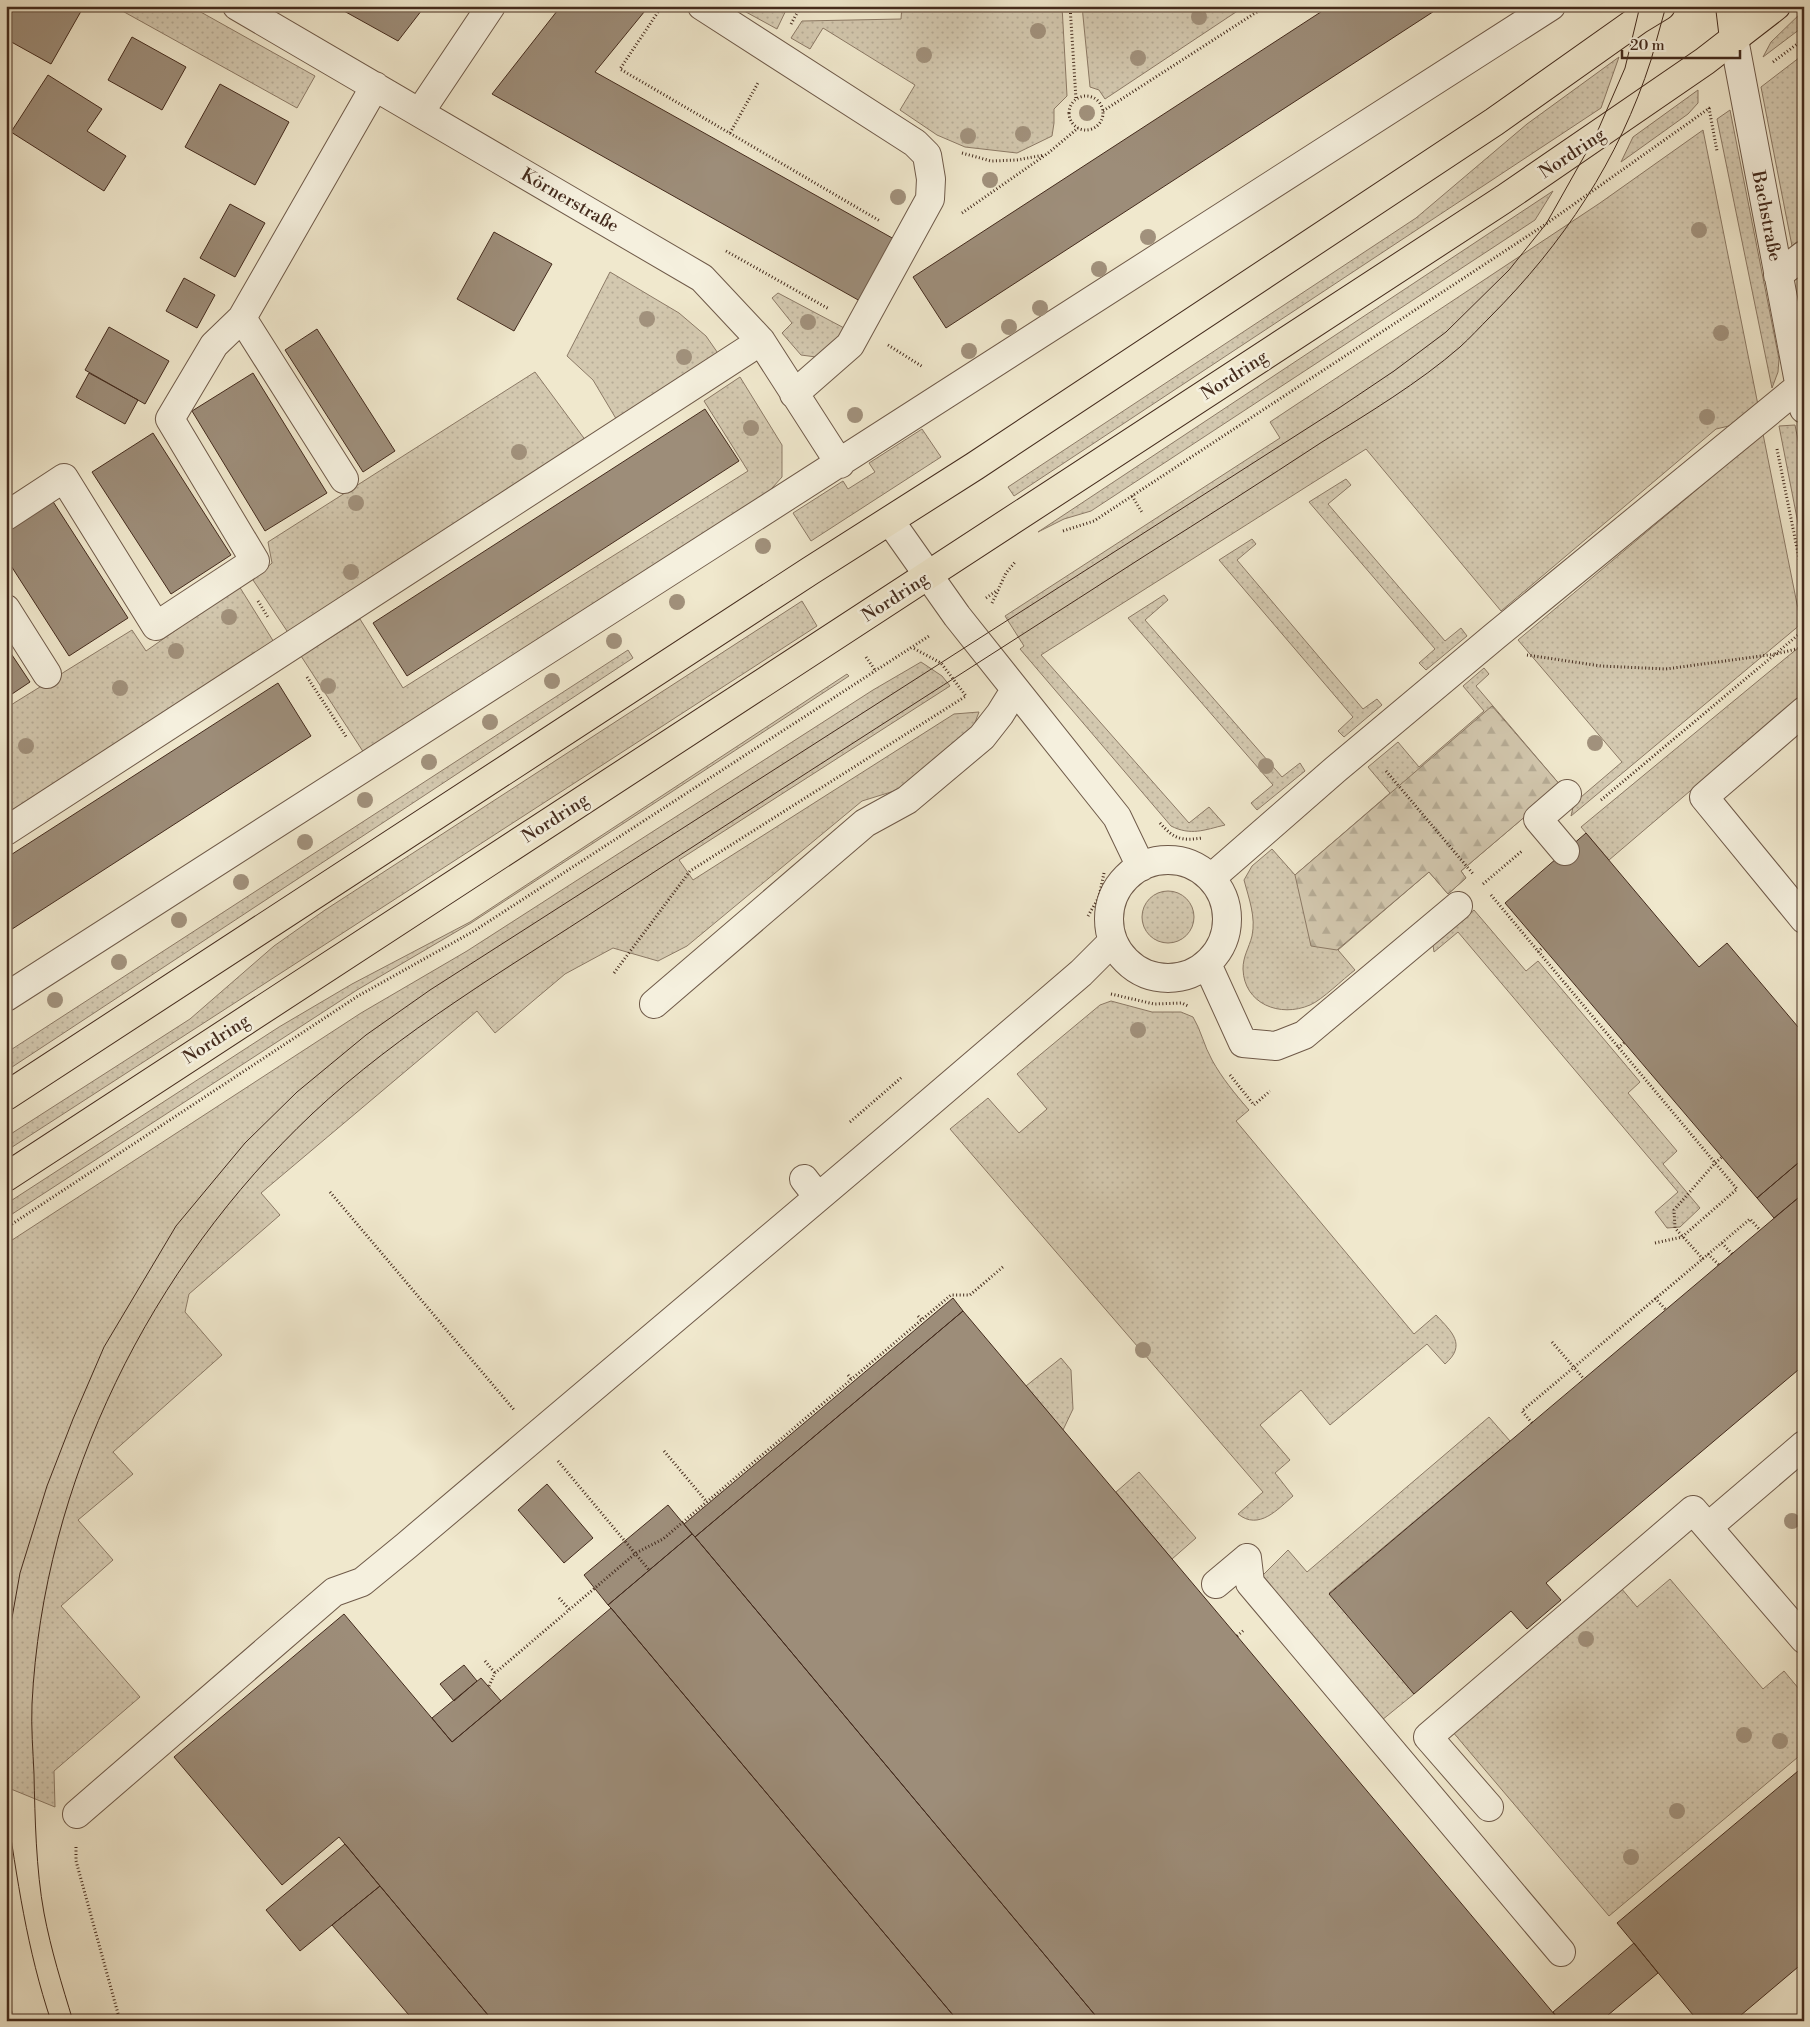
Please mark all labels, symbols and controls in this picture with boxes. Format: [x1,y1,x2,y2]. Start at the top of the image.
scale bar [1622,28,1740,60]
text: 20 m [1630,36,1665,55]
street label: Nordring [1535,122,1610,184]
street label: Körnerstraße [517,163,623,238]
street label: Bachstraße [1746,168,1787,263]
street label: Nordring [1196,345,1273,406]
street label: Nordring [857,567,934,628]
street label: Nordring [517,788,594,849]
street label: Nordring [178,1009,255,1070]

